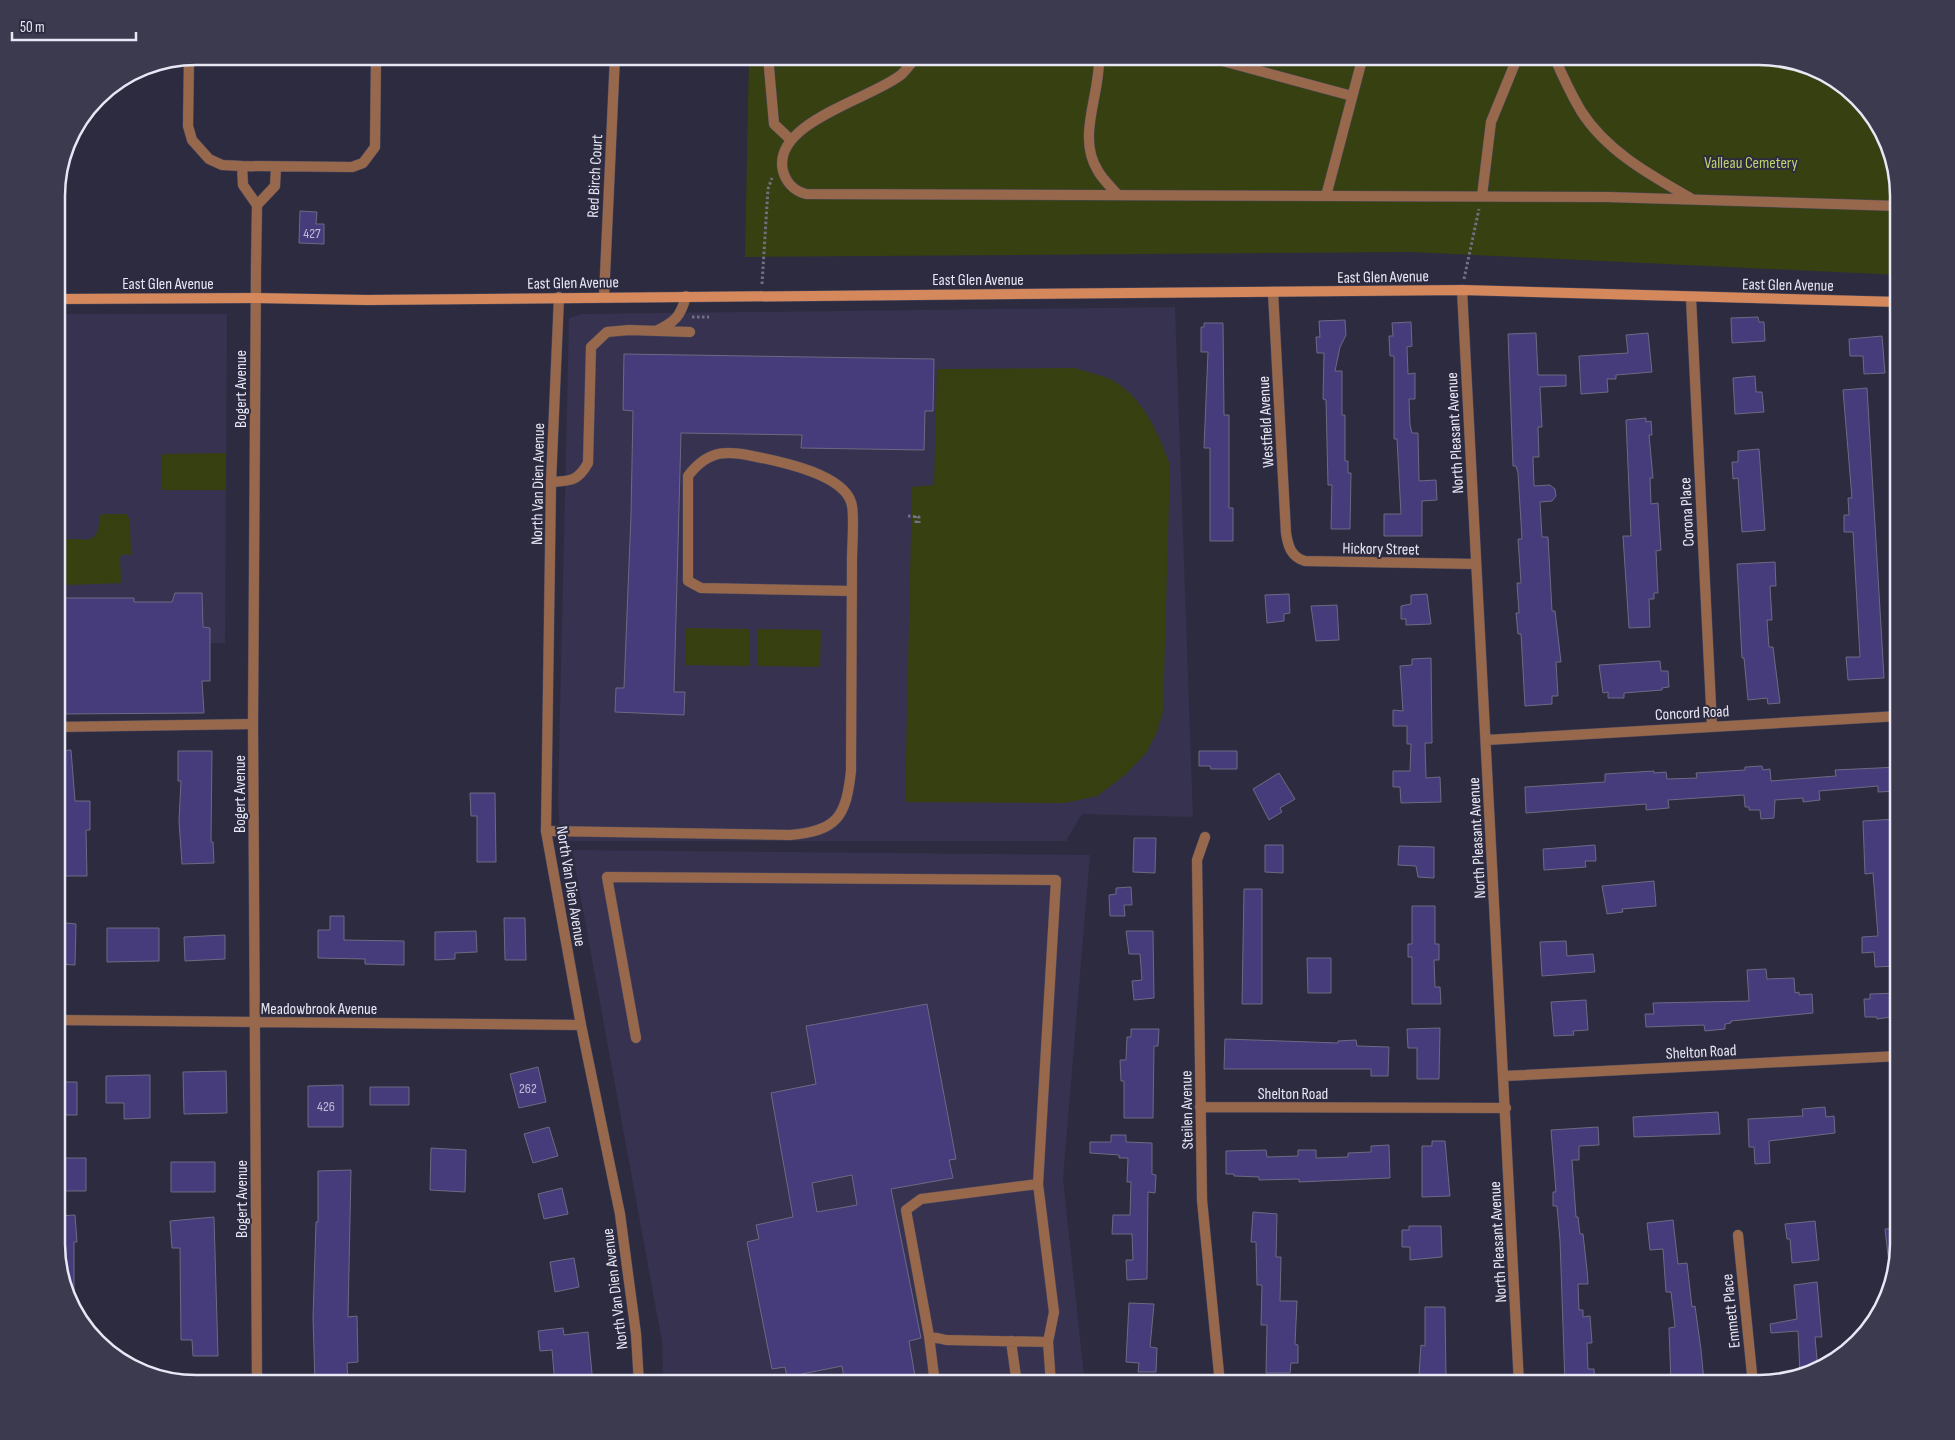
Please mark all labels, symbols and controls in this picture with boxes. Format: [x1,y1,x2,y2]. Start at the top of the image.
scale bar [12,10,136,42]
text: 50 m [20,18,45,37]
street label: Red Birch Court [584,134,607,218]
park label: Valleau Cemetery [1704,154,1798,173]
house number: 427 [303,225,321,242]
street label: East Glen Avenue [1337,267,1429,288]
street label: East Glen Avenue [932,271,1024,290]
street label: East Glen Avenue [527,273,619,294]
street label: East Glen Avenue [122,275,214,294]
street label: East Glen Avenue [1742,275,1834,296]
street label: Bogert Avenue [232,350,251,428]
street label: North Pleasant Avenue [1443,372,1468,494]
street label: Westfield Avenue [1255,376,1278,468]
street label: North Van Dien Avenue [528,423,549,545]
street label: Corona Place [1676,477,1699,547]
street label: Hickory Street [1342,539,1420,560]
street label: Concord Road [1654,702,1730,725]
street label: Bogert Avenue [231,755,250,833]
street label: North Pleasant Avenue [1465,777,1490,899]
street label: North Van Dien Avenue [552,825,589,948]
street label: Meadowbrook Avenue [261,1000,377,1019]
street label: Shelton Road [1665,1041,1737,1064]
street label: Steilen Avenue [1177,1070,1198,1150]
house number: 262 [519,1080,537,1097]
street label: Shelton Road [1258,1085,1328,1104]
house number: 426 [317,1098,335,1115]
street label: Bogert Avenue [233,1160,252,1238]
street label: North Pleasant Avenue [1486,1181,1511,1303]
street label: North Van Dien Avenue [599,1227,632,1350]
street label: Emmett Place [1718,1273,1745,1349]

